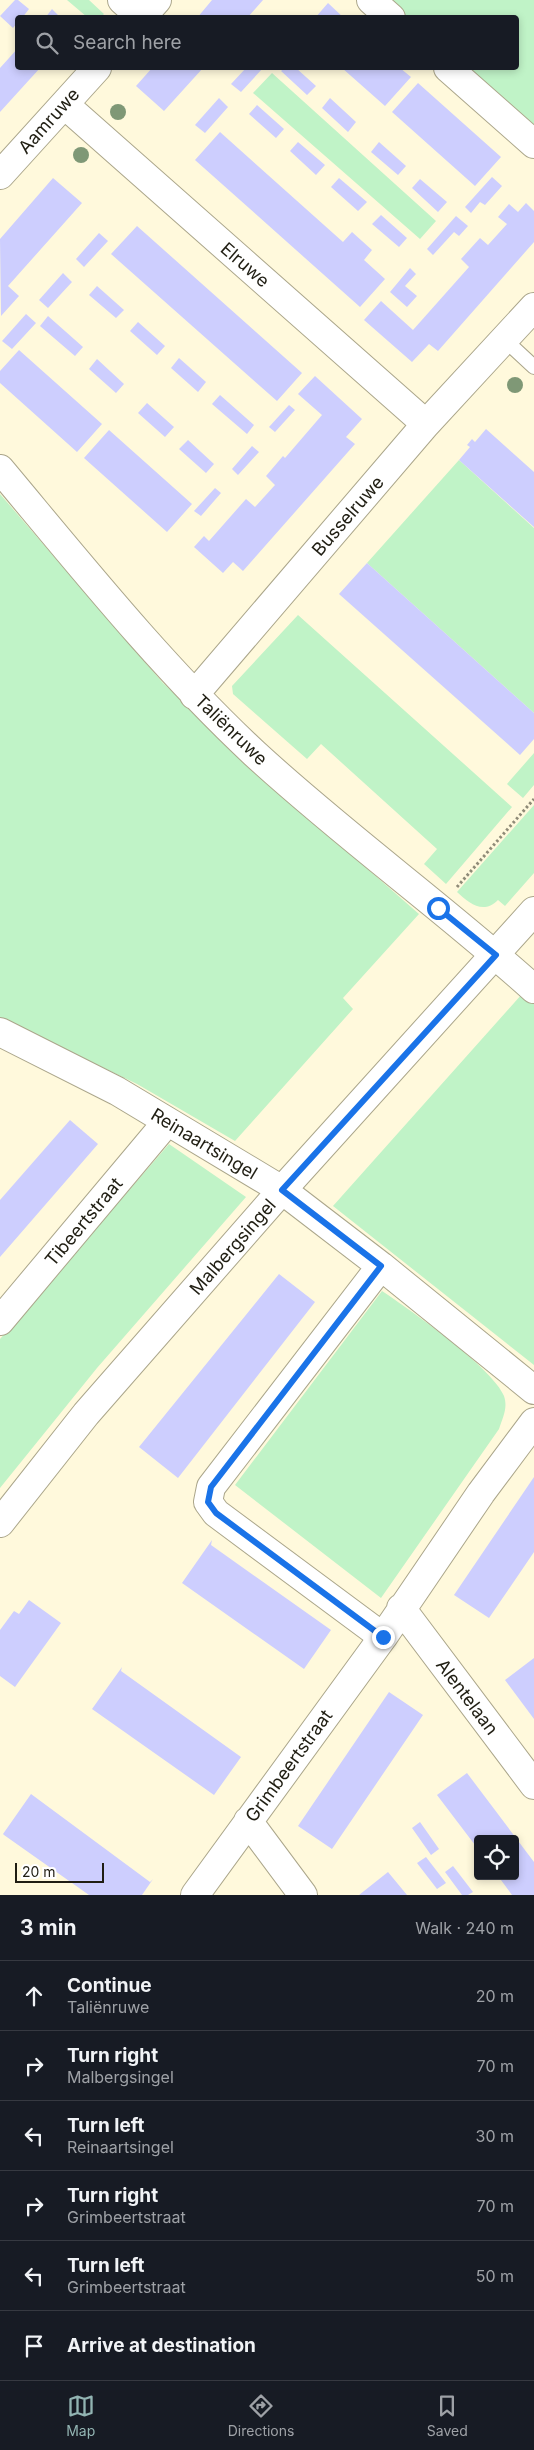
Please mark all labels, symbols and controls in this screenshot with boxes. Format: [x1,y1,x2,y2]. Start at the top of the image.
search box [15,15,519,70]
icon: search [33,29,61,57]
text: Search here [73,31,182,54]
street label: Aamruwe [14,84,83,158]
street label: Elruwe [217,238,274,291]
street label: Busselruwe [307,472,388,560]
street label: Taliënruwe [191,690,272,769]
route start [427,897,450,920]
street label: Reinaartsingel [147,1104,261,1184]
street label: Tibeertstraat [41,1173,127,1270]
street label: Malbergsingel [185,1194,280,1299]
route end [372,1626,395,1649]
street label: Alentelaan [432,1655,503,1739]
street label: Grimbeertstraat [241,1705,336,1826]
map controls [474,1835,519,1880]
button: locate [474,1835,519,1880]
scale bar [15,1860,104,1883]
text: 20 m [22,1863,56,1880]
text: 3 min [20,1915,76,1940]
text: Walk · 240 m [415,1918,514,1938]
text: Continue [67,1974,152,1997]
icon: ahead [20,1982,48,2010]
text: 20 m [476,1986,514,2006]
text: Taliënruwe [67,1997,149,2017]
text: Turn right [67,2044,158,2067]
icon: right [20,2052,48,2080]
text: 70 m [477,2056,514,2076]
text: Malbergsingel [67,2067,174,2087]
text: Turn left [67,2114,145,2137]
icon: left [20,2122,48,2150]
text: 30 m [476,2126,514,2146]
text: Reinaartsingel [67,2137,174,2157]
text: Turn right [67,2184,158,2207]
icon: right [20,2192,48,2220]
text: 70 m [477,2196,514,2216]
text: Grimbeertstraat [67,2207,186,2227]
text: Turn left [67,2254,145,2277]
icon: left [20,2262,48,2290]
text: 50 m [476,2266,514,2286]
text: Grimbeertstraat [67,2277,186,2297]
icon: arrive [20,2332,48,2360]
text: Arrive at destination [67,2334,256,2357]
tab: Map [66,2392,95,2439]
tab: Directions [228,2392,294,2439]
tab: Saved [427,2392,468,2439]

